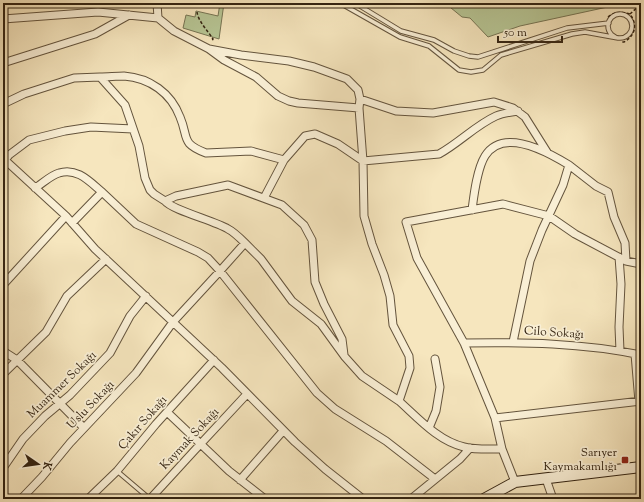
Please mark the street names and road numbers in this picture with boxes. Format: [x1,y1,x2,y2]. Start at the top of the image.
street label: Cilo Sokağı [523,322,585,344]
street label: Muammer Sokağı [23,347,101,423]
street label: Uslu Sokağı [63,376,119,434]
street label: Çakır Sokağı [114,391,172,454]
street label: Kaymak Sokağı [156,403,224,474]

